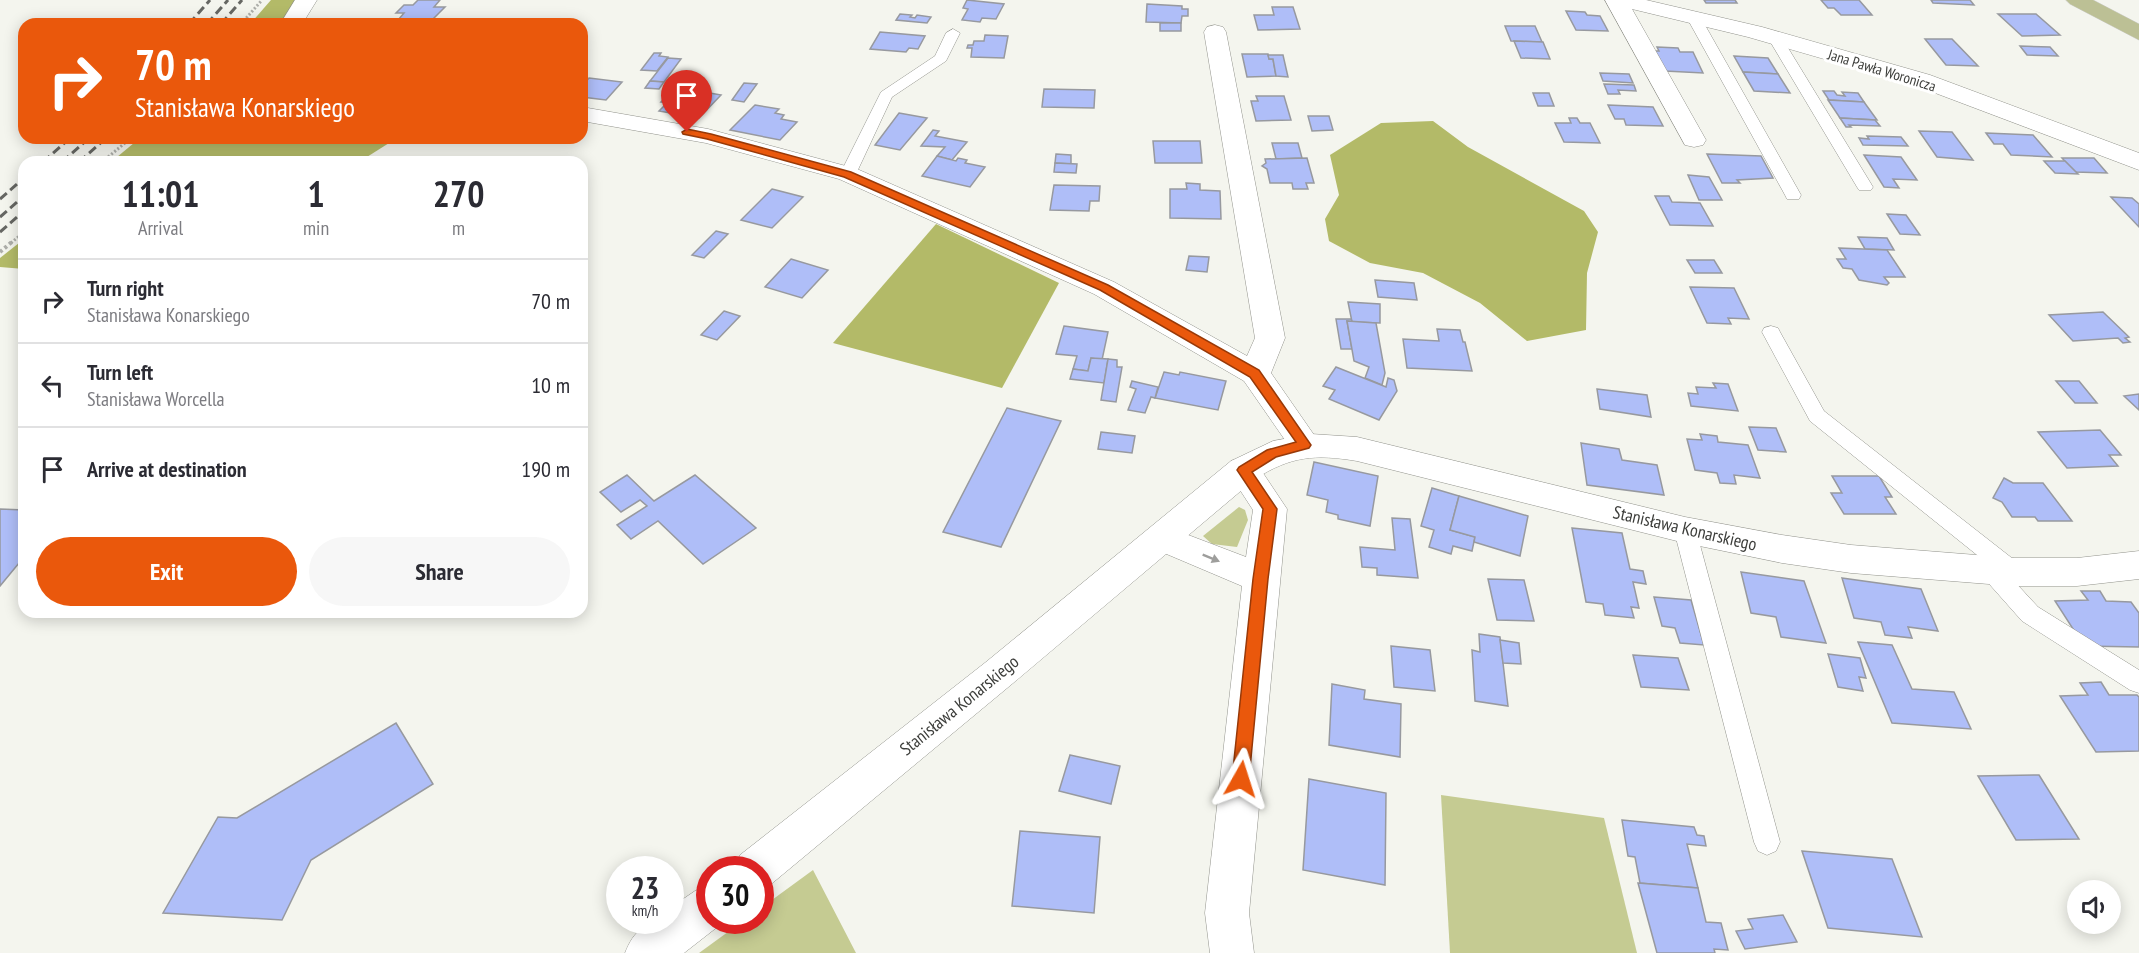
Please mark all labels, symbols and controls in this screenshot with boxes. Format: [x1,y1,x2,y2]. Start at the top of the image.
text: 70 m [135,37,212,92]
icon: right [36,42,114,120]
street label: Jana Pawła Woronicza [1825,44,1938,95]
pin [661,70,712,132]
icon: arrive [670,79,703,112]
text: Stanisława Konarskiego [135,90,355,124]
text: 11:01 [122,170,199,217]
text: 1 [307,170,325,217]
text: 270 [433,170,484,217]
text: Arrival [138,215,183,241]
text: min [303,215,329,241]
text: m [452,215,465,241]
text: Turn right [87,274,164,302]
icon: right [36,285,69,318]
text: 70 m [531,287,570,315]
text: Stanisława Konarskiego [87,302,250,328]
text: Turn left [87,358,153,386]
icon: left [36,369,69,402]
text: 10 m [531,371,570,399]
text: Stanisława Worcella [87,386,225,412]
icon: arrive [36,453,69,486]
text: Arrive at destination [87,455,247,483]
text: 190 m [521,455,570,483]
street label: Stanisława Konarskiego [1611,500,1759,556]
button: Exit [36,537,297,606]
button: Share [309,537,570,606]
one-way arrow [1203,553,1221,563]
street label: Stanisława Konarskiego [895,650,1023,760]
position arrow [1209,747,1273,811]
speed limit sign: 30 [696,856,774,934]
text: 23 [631,868,659,907]
map controls [2067,880,2121,934]
button: sound [2067,880,2121,934]
text: km/h [632,901,658,920]

